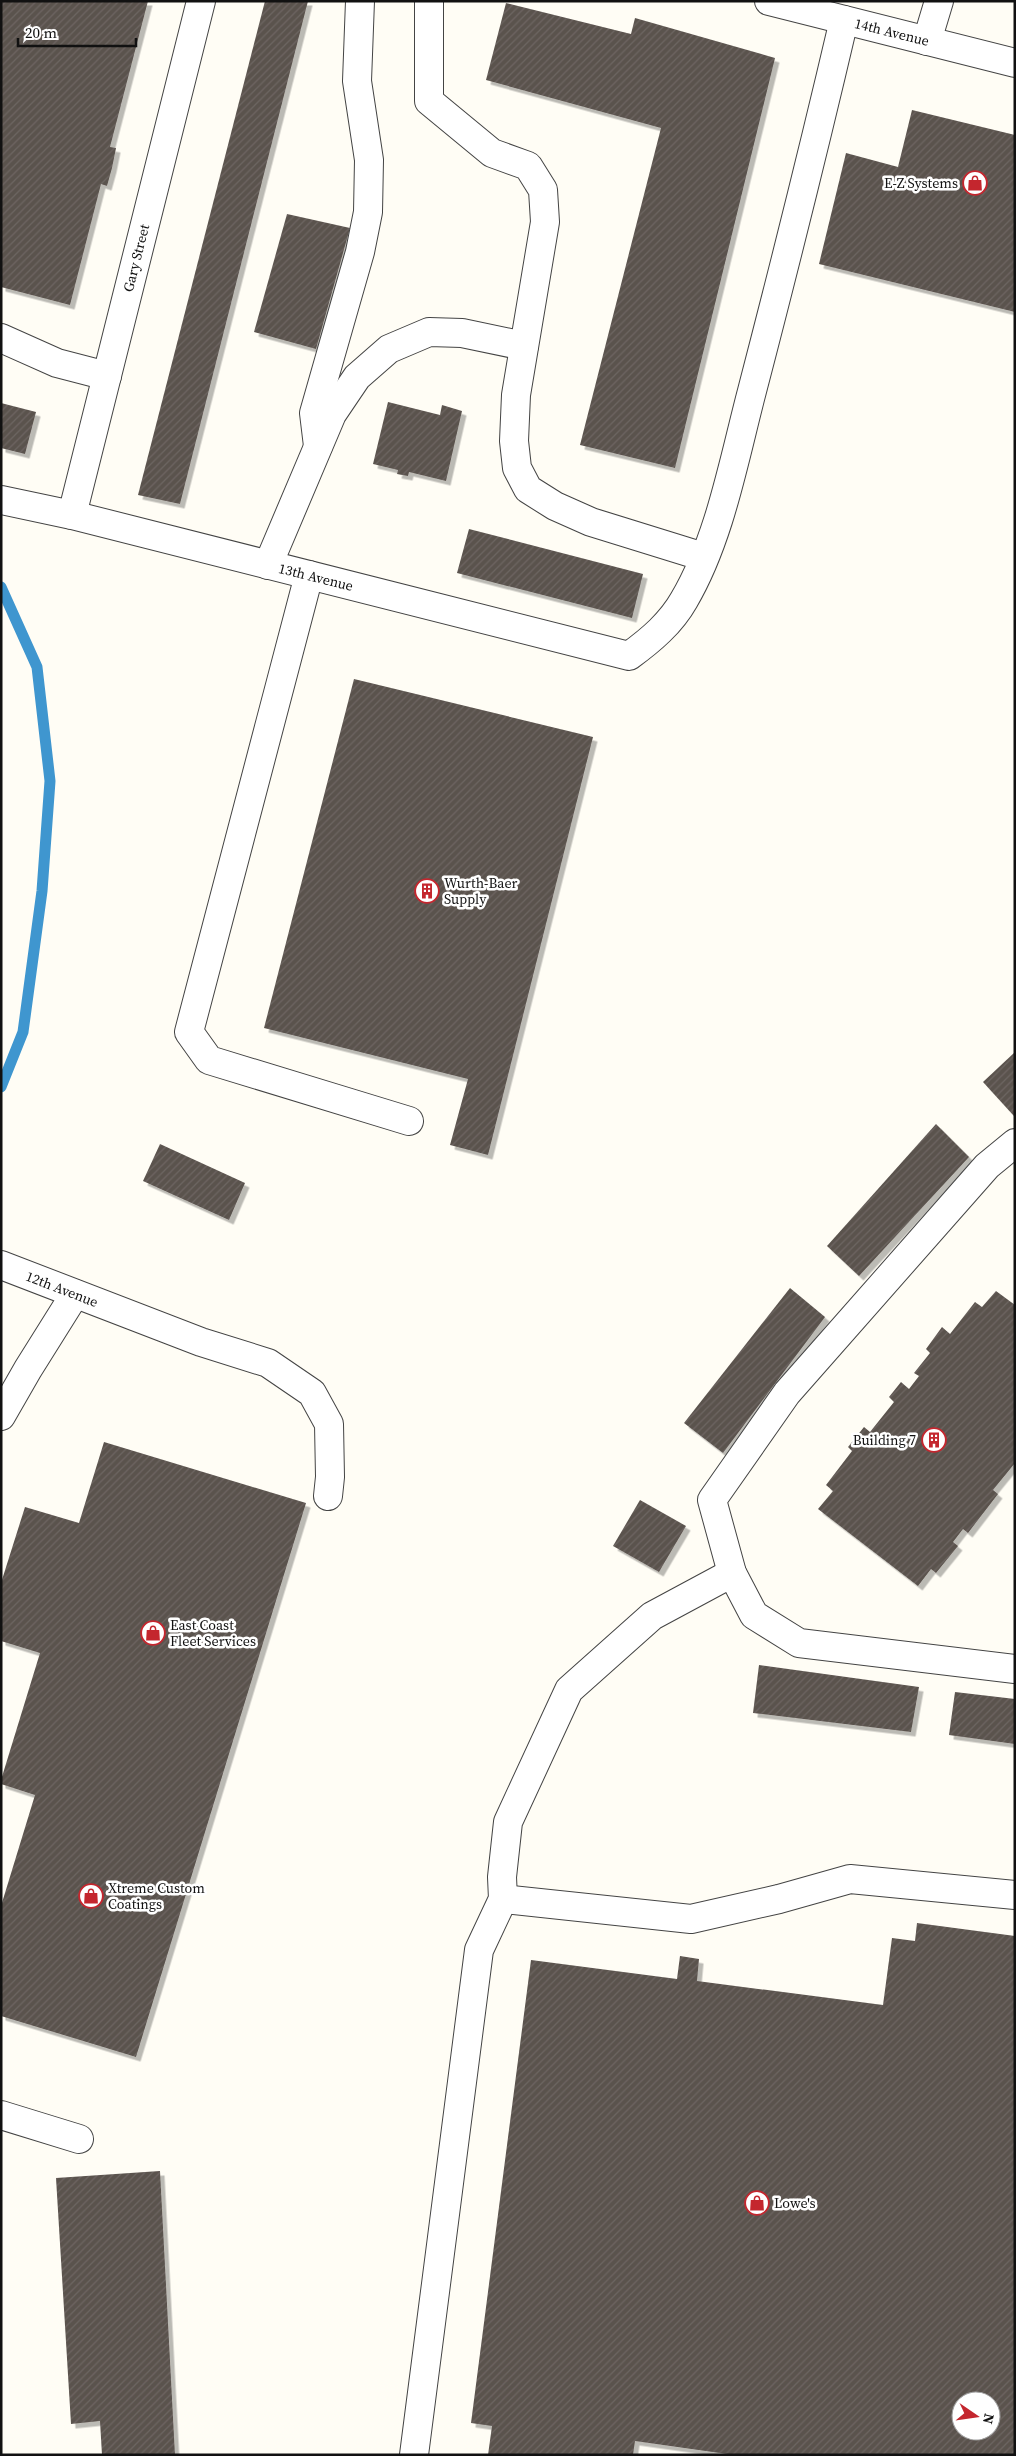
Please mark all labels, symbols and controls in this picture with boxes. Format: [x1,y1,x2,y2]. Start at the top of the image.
street label: 14th Avenue [853,13,931,51]
scale bar [18,15,135,47]
text: 20 m [25,22,57,43]
shop icon: E-Z Systems [962,170,988,196]
place label: E-Z Systems [884,173,958,193]
street label: Gary Street [118,222,154,294]
street label: 13th Avenue [277,558,355,596]
place label: Wurth-Baer Supply [444,873,518,909]
building icon: Wurth-Baer Supply [414,878,440,904]
street label: 12th Avenue [23,1266,101,1312]
building icon: Building 7 [921,1427,947,1453]
place label: Building 7 [853,1430,916,1450]
place label: East Coast Fleet Services [170,1615,256,1651]
shop icon: East Coast Fleet Services [140,1620,166,1646]
place label: Xtreme Custom Coatings [108,1878,205,1914]
shop icon: Xtreme Custom Coatings [78,1883,104,1909]
shop icon: Lowe's [744,2190,770,2216]
place label: Lowe's [774,2193,816,2213]
north arrow [951,2391,1001,2441]
text: N [978,2412,1000,2426]

